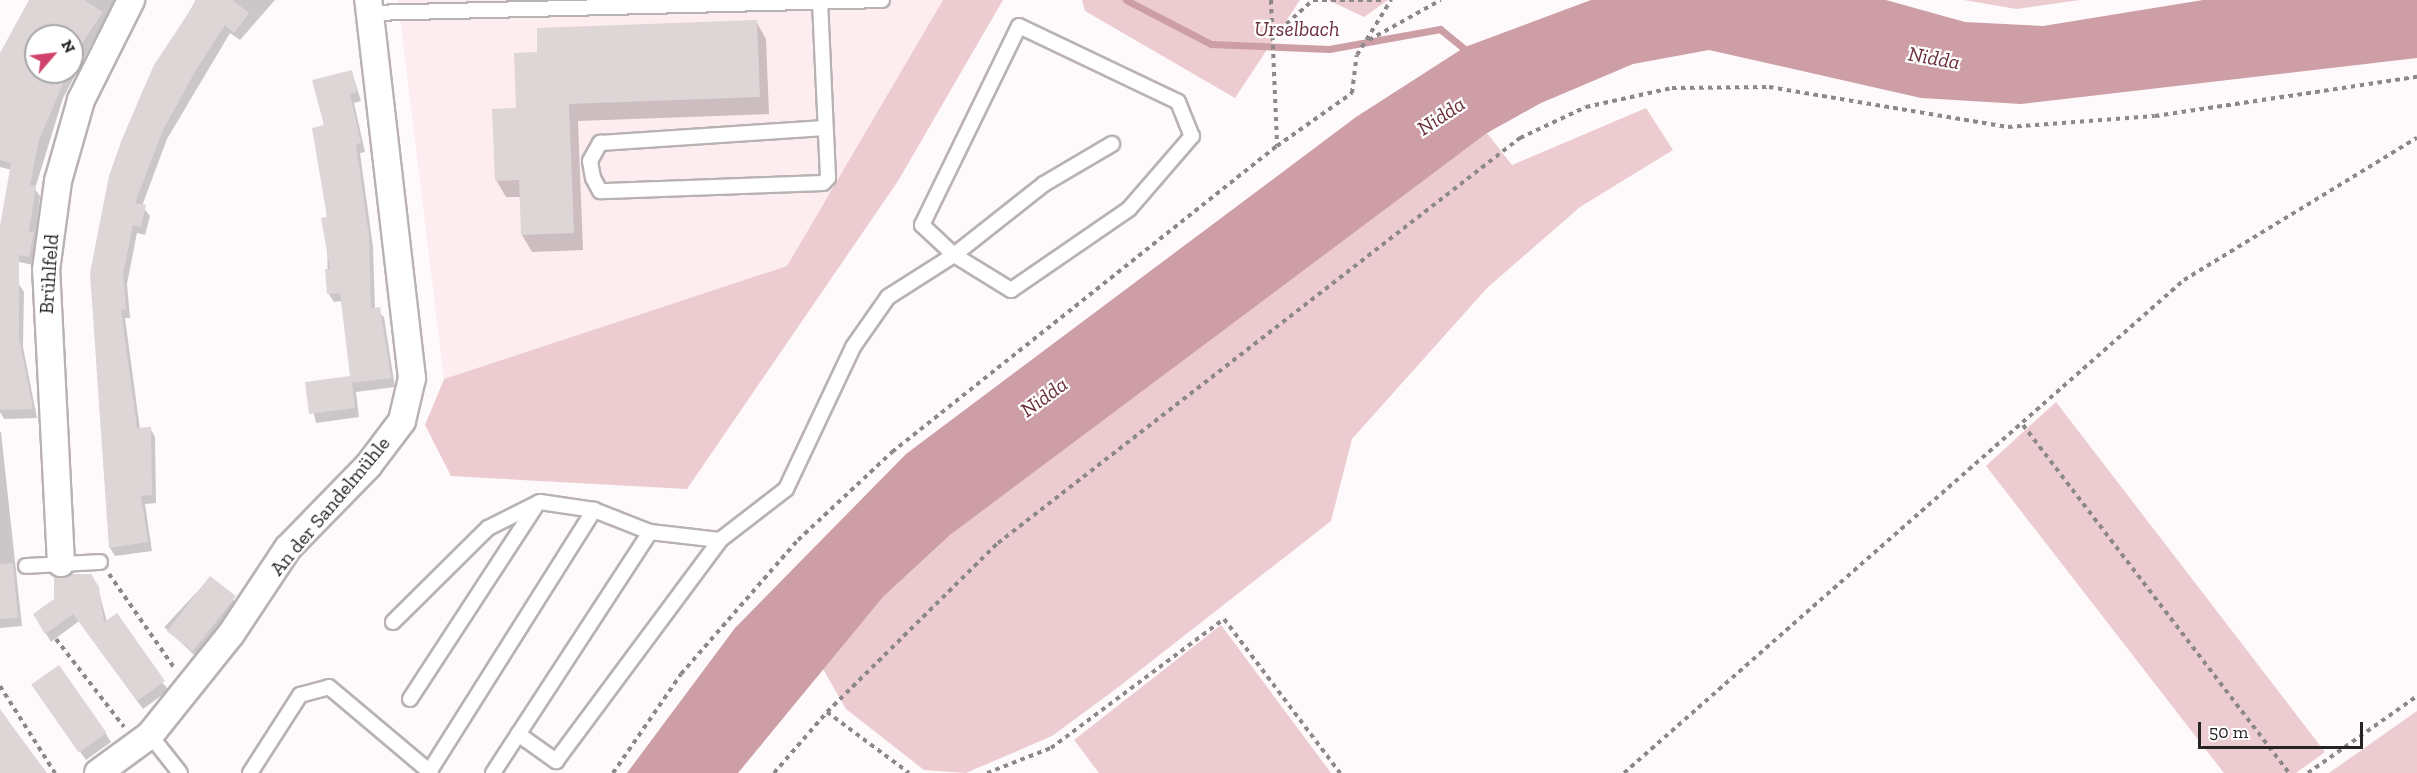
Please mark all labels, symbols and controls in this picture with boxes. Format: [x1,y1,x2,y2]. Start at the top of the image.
water label: Urselbach [1254,16,1340,42]
north arrow [24,24,84,84]
text: N [57,36,80,56]
water label: Nidda [1906,41,1962,75]
water label: Nidda [1412,91,1470,141]
street label: Brühlfeld [34,233,64,315]
water label: Nidda [1016,372,1072,422]
street label: An der Sandelmühle [265,432,395,580]
scale bar [2201,710,2366,748]
text: 50 m [2209,721,2248,743]

